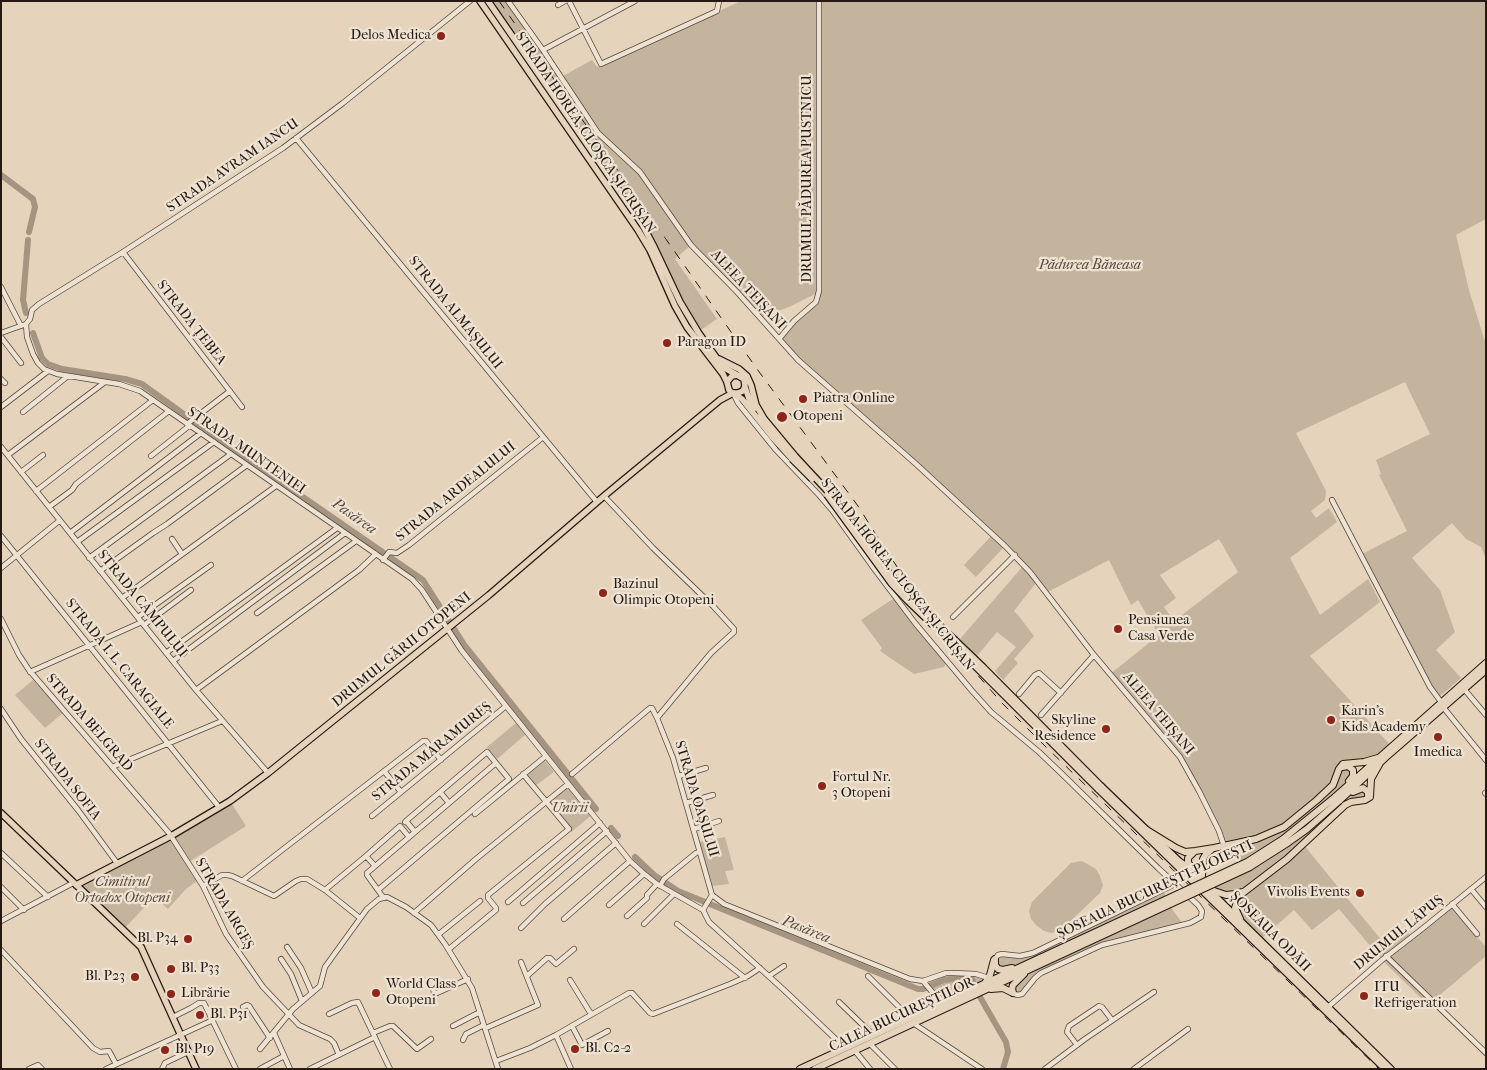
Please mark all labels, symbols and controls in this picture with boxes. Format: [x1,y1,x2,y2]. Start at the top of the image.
place label: Delos Medica [351,28,431,44]
street label: STRADA HOREA, CLOȘCA ȘI CRIȘAN [511,29,659,237]
marker: Delos Medica [435,30,447,42]
street label: DRUMUL PĂDUREA PUSTNICU [800,75,816,283]
street label: STRADA AVRAM IANCU [164,115,302,217]
street label: ALEEA TEIȘANI [707,247,789,333]
street label: STRADA ALMAȘULUI [404,253,506,373]
park label: Pădurea Băneasa [1039,258,1141,274]
street label: STRADA ȚEBEA [153,277,229,369]
place label: Paragon ID [677,335,746,351]
marker: Paragon ID [661,337,673,349]
place label: Piatra Online [813,391,895,407]
marker: Piatra Online [797,393,809,405]
street label: STRADA MUNTENIEI [184,404,308,498]
place label: Otopeni [793,409,843,425]
marker: Otopeni [775,410,789,424]
street label: STRADA ARDEALULUI [393,438,519,546]
street label: STRADA HOREA, CLOȘCA ȘI CRIȘAN [817,476,977,674]
water label: Pasărea [328,495,380,539]
street label: STRADA CÂMPULUI [93,547,191,661]
place label: Bazinul Olimpic Otopeni [613,577,714,610]
marker: Bazinul Olimpic Otopeni [597,587,609,599]
street label: DRUMUL GĂRII OTOPENI [329,589,475,711]
street label: STRADA I. L. CARAGIALE [61,596,177,732]
place label: Pensiunea Casa Verde [1128,613,1194,646]
marker: Pensiunea Casa Verde [1112,623,1124,635]
street label: ALEEA TEIȘANI [1119,669,1197,759]
street label: STRADA BELGRAD [42,671,136,775]
street label: STRADA MARAMUREȘ [369,699,495,805]
place label: Karin's Kids Academy [1341,704,1426,736]
place label: Skyline Residence [1034,713,1096,746]
marker: Karin's Kids Academy [1325,714,1337,726]
marker: Skyline Residence [1100,723,1112,735]
marker: Imedica [1432,731,1444,743]
street label: STRADA SOFIA [30,736,104,824]
street label: STRADA OAȘULUI [670,739,722,859]
place label: Imedica [1414,745,1462,761]
place label: Fortul Nr. 3 Otopeni [832,770,891,802]
marker: Fortul Nr. 3 Otopeni [816,780,828,792]
park label: Unirii [552,801,588,817]
street label: ȘOSEAUA BUCUREȘTI-PLOIEȘTI [1054,837,1256,943]
street label: STRADA ARGEȘ [191,855,257,953]
park label: Cimitirul Ortodox Otopeni [74,875,170,908]
place label: Vivolis Events [1267,885,1350,901]
marker: Vivolis Events [1354,887,1366,899]
street label: ȘOSEAUA ODĂII [1226,888,1314,976]
street label: DRUMUL LĂPUȘ [1351,892,1447,974]
water label: Pasărea [779,912,833,948]
place label: Bl. P34 [137,931,178,947]
marker: Bl. P34 [182,933,194,945]
place label: Bl. P33 [181,961,220,977]
marker: Bl. P33 [165,963,177,975]
place label: Bl. P23 [85,969,125,985]
marker: Bl. P23 [129,971,141,983]
street label: CALEA BUCUREȘTILOR [827,974,977,1056]
place label: World Class Otopeni [386,977,456,1010]
place label: ITU Refrigeration [1374,980,1457,1012]
place label: Librărie [181,986,230,1002]
marker: World Class Otopeni [370,987,382,999]
marker: Librărie [165,988,177,1000]
marker: ITU Refrigeration [1358,990,1370,1002]
place label: Bl. P31 [210,1007,248,1023]
marker: Bl. P31 [194,1009,206,1021]
place label: Bl. C2-2 [585,1041,631,1057]
place label: Bl. P19 [175,1042,214,1058]
marker: Bl. C2-2 [569,1043,581,1055]
marker: Bl. P19 [159,1044,171,1056]

